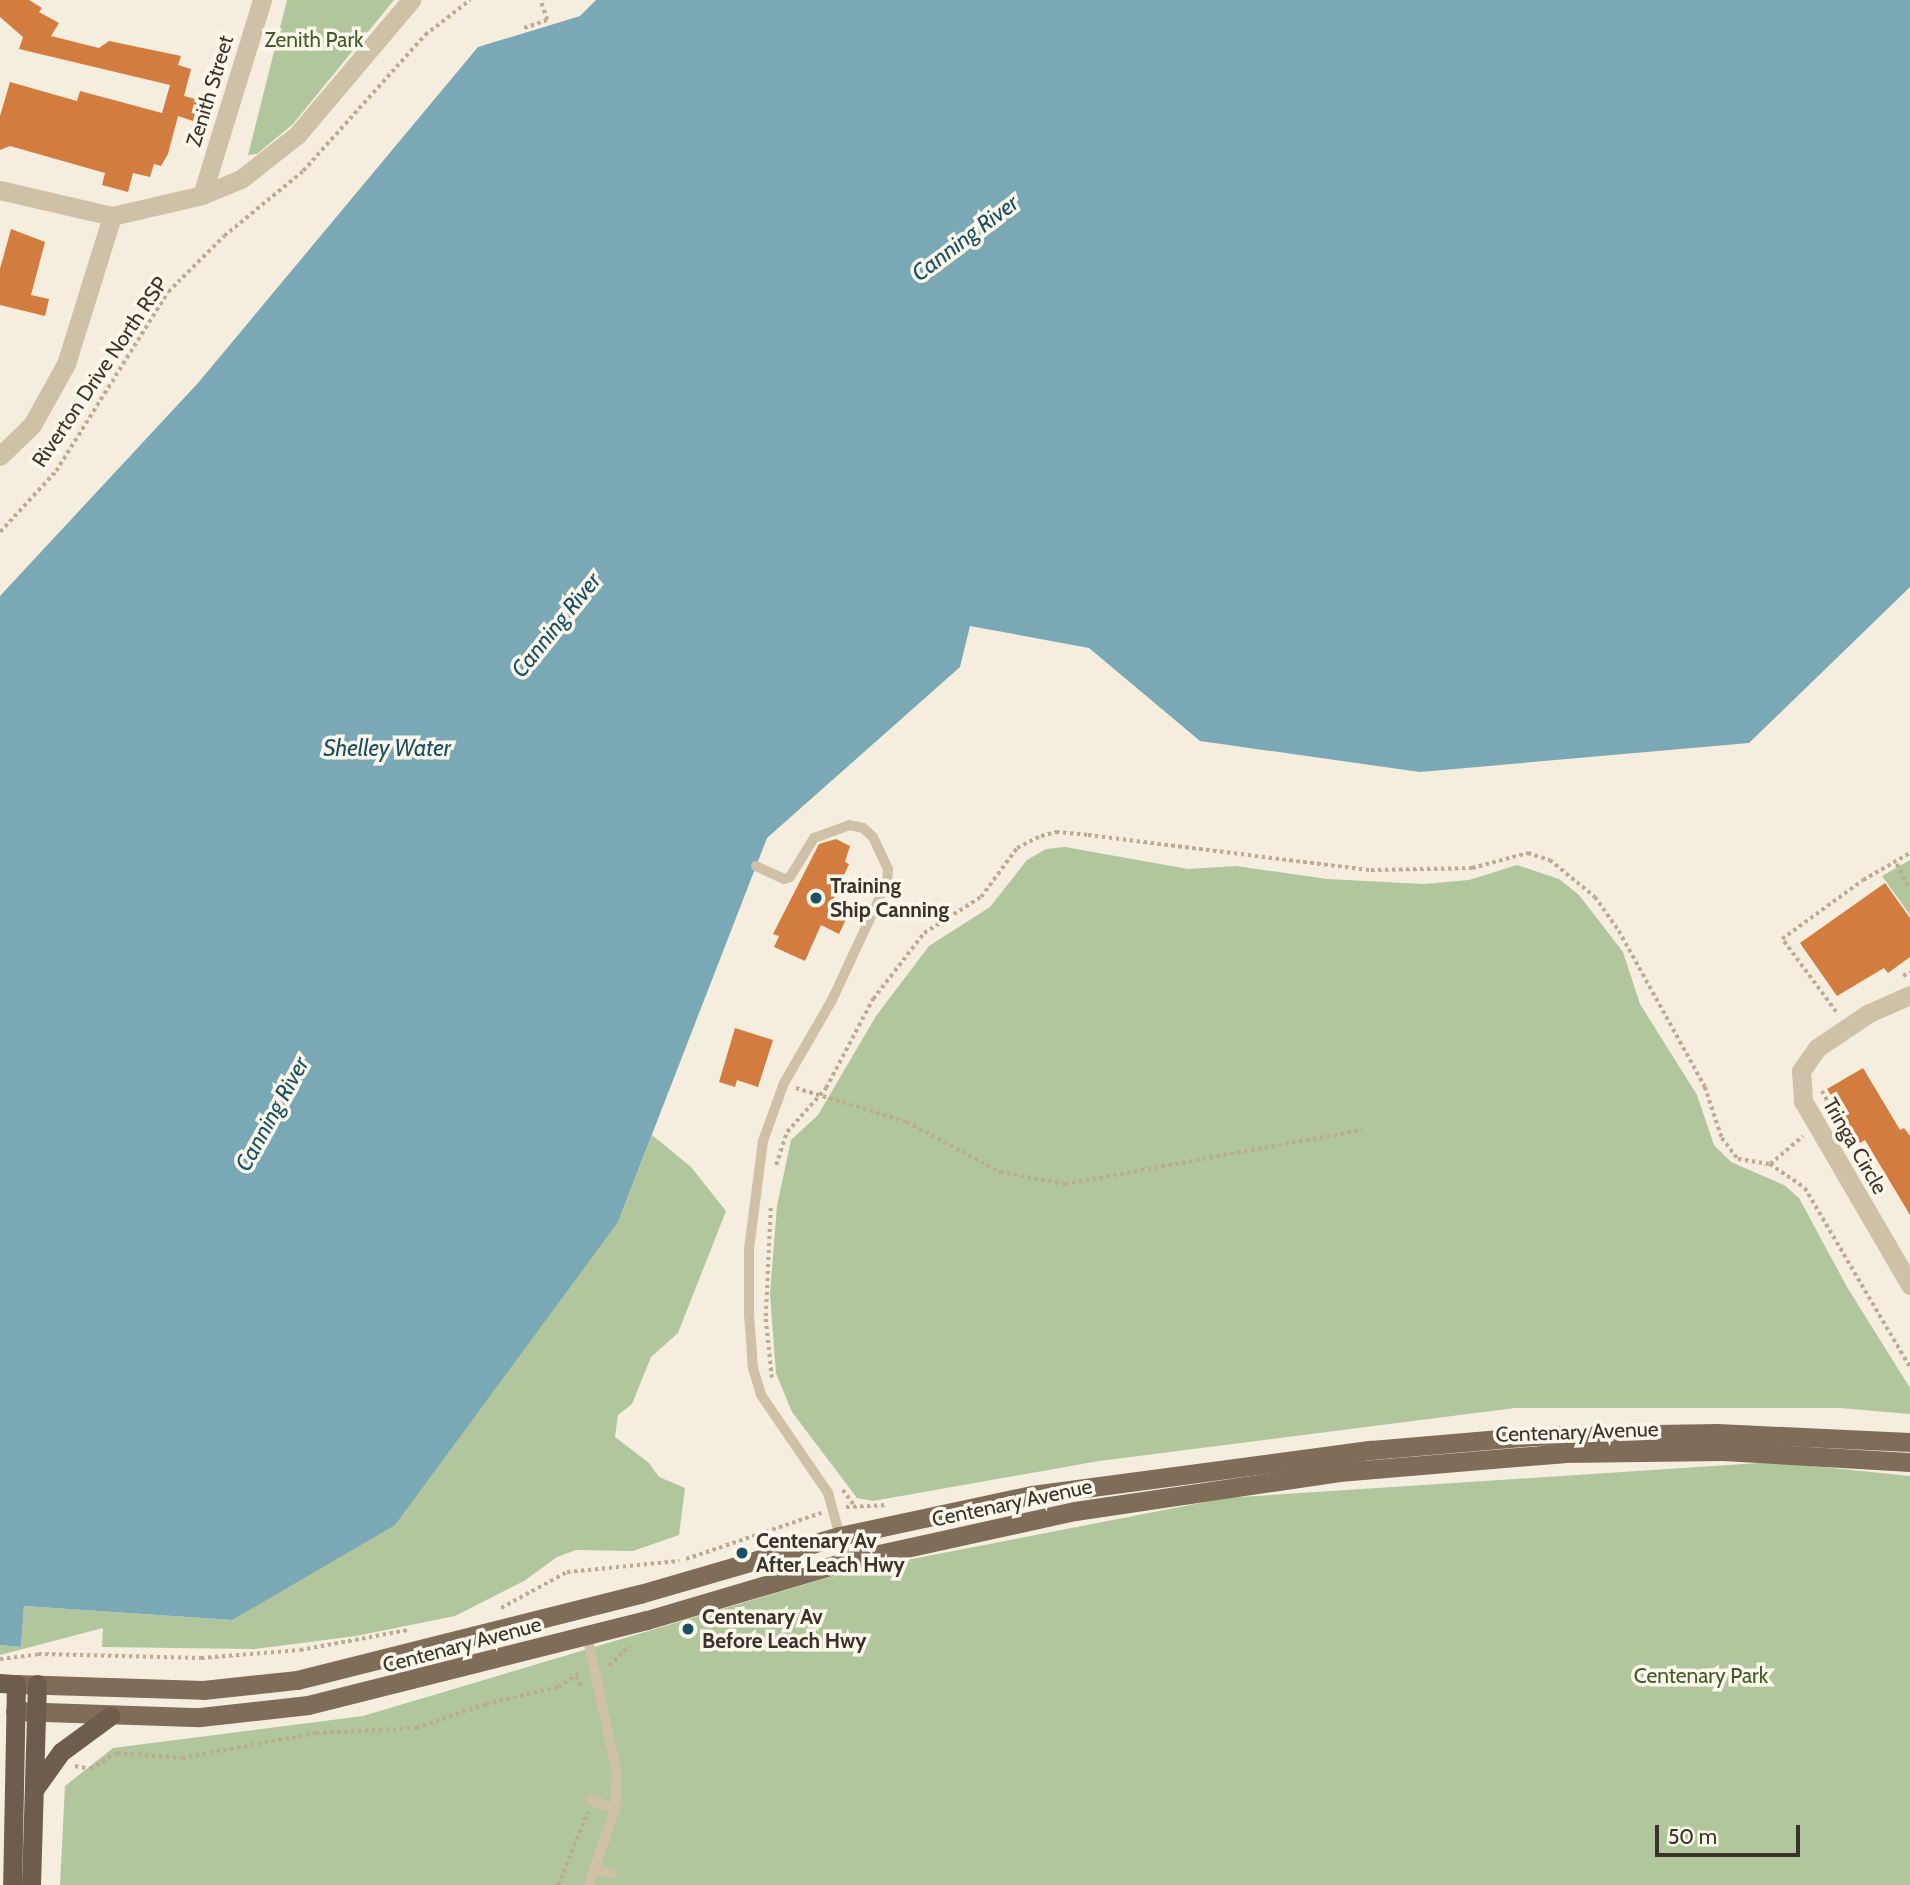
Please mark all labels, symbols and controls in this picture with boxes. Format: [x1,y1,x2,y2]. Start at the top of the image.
park label: Zenith Park [265,27,363,53]
street label: Zenith Street [181,32,239,150]
water label: Canning River [906,189,1024,287]
street label: Riverton Drive North RSP [27,272,173,472]
water label: Canning River [505,567,607,683]
water label: Shelley Water [323,734,451,762]
place label: Training Ship Canning [830,873,949,923]
marker: Training Ship Canning [808,890,824,906]
water label: Canning River [229,1052,315,1176]
street label: Tringa Circle [1817,1093,1893,1199]
street label: Centenary Avenue [1495,1417,1659,1447]
street label: Centenary Avenue [930,1474,1094,1532]
place label: Centenary Av After Leach Hwy [756,1528,905,1578]
marker: Centenary Av After Leach Hwy [734,1545,750,1561]
place label: Centenary Av Before Leach Hwy [702,1604,866,1654]
street label: Centenary Avenue [380,1612,544,1678]
marker: Centenary Av Before Leach Hwy [680,1621,696,1637]
park label: Centenary Park [1634,1663,1768,1689]
scale bar [1658,1812,1803,1856]
text: 50 m [1668,1824,1717,1849]

